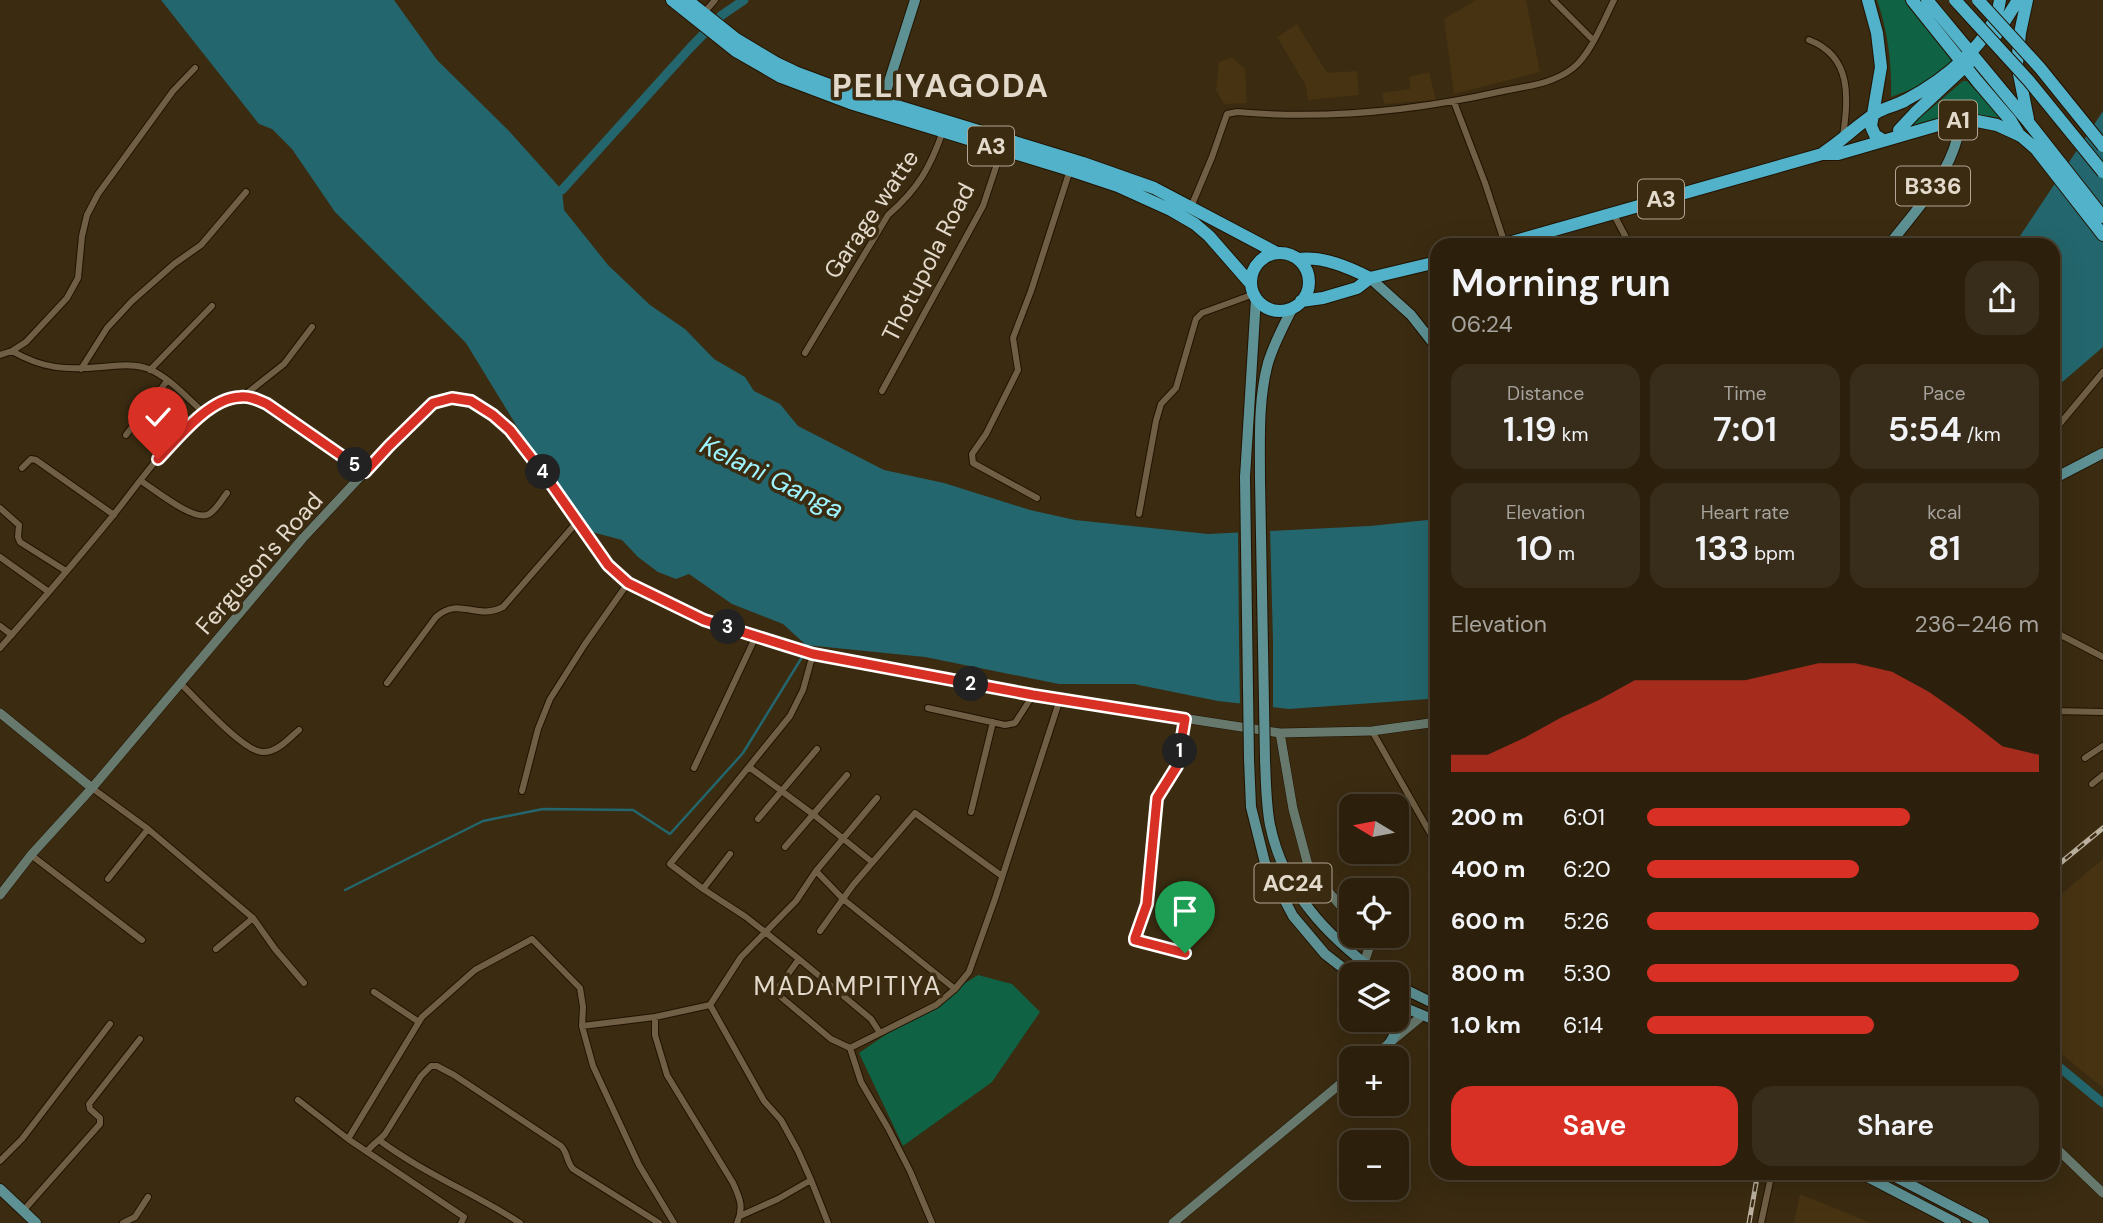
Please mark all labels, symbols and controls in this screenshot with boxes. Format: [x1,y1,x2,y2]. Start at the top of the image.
district label: PELIYAGODA [832,65,1050,107]
road number: A1 [1939,100,1977,140]
road number: A3 [968,127,1014,166]
street label: Garage watte [817,144,925,284]
road number: B336 [1896,167,1970,206]
street label: Thotupola Road [875,177,981,347]
road number: A3 [1638,180,1684,218]
text: Morning run [1451,258,1671,308]
button: share [1965,261,2039,335]
text: 06:24 [1451,309,1513,339]
text: Distance [1507,381,1584,406]
text: Time [1724,381,1766,406]
text: Pace [1923,381,1966,406]
pin [128,387,188,459]
icon: check [139,398,177,436]
text: 1.19 [1503,406,1557,452]
text: 7:01 [1713,406,1777,452]
text: 5:54 [1888,406,1962,452]
text: km [1557,422,1588,447]
text: /km [1962,422,2001,447]
water label: Kelani Ganga [695,428,849,526]
pin: 5 [338,448,372,482]
text: 5 [349,452,360,477]
pin: 4 [526,454,560,490]
text: 4 [536,459,549,484]
street label: Ferguson's Road [189,485,329,641]
text: Elevation [1506,500,1585,525]
text: Heart rate [1701,500,1789,525]
text: kcal [1927,500,1961,525]
text: 10 [1516,525,1553,571]
text: 133 [1695,525,1749,571]
text: 81 [1928,525,1961,571]
text: m [1553,541,1575,566]
text: bpm [1749,541,1795,566]
text: Elevation [1451,609,1547,639]
text: 236–246 m [1914,609,2039,639]
pin: 3 [710,610,746,644]
text: 3 [722,614,733,639]
pin: 2 [954,666,988,702]
text: 2 [965,671,976,696]
pin: 1 [1162,734,1198,768]
text: 1 [1176,738,1183,763]
north arrow [1339,794,1409,864]
map controls [1339,794,1409,1200]
text: 200 m [1451,802,1524,832]
text: 6:01 [1563,802,1605,832]
text: 400 m [1451,854,1525,884]
text: 6:20 [1563,854,1611,884]
road number: AC24 [1254,863,1332,902]
button: locate [1339,878,1409,948]
pin [1155,881,1215,953]
icon: arrive [1166,892,1204,930]
text: 600 m [1451,906,1525,936]
text: 5:26 [1563,906,1609,936]
text: 800 m [1451,958,1525,988]
text: 5:30 [1563,958,1611,988]
button: layers [1339,962,1409,1032]
district label: MADAMPITIYA [753,969,943,1003]
text: 1.0 km [1451,1010,1521,1040]
text: 6:14 [1563,1010,1603,1040]
button: + [1339,1046,1409,1116]
button: Save [1451,1086,1738,1166]
button: Share [1752,1086,2039,1166]
button: − [1339,1130,1409,1200]

